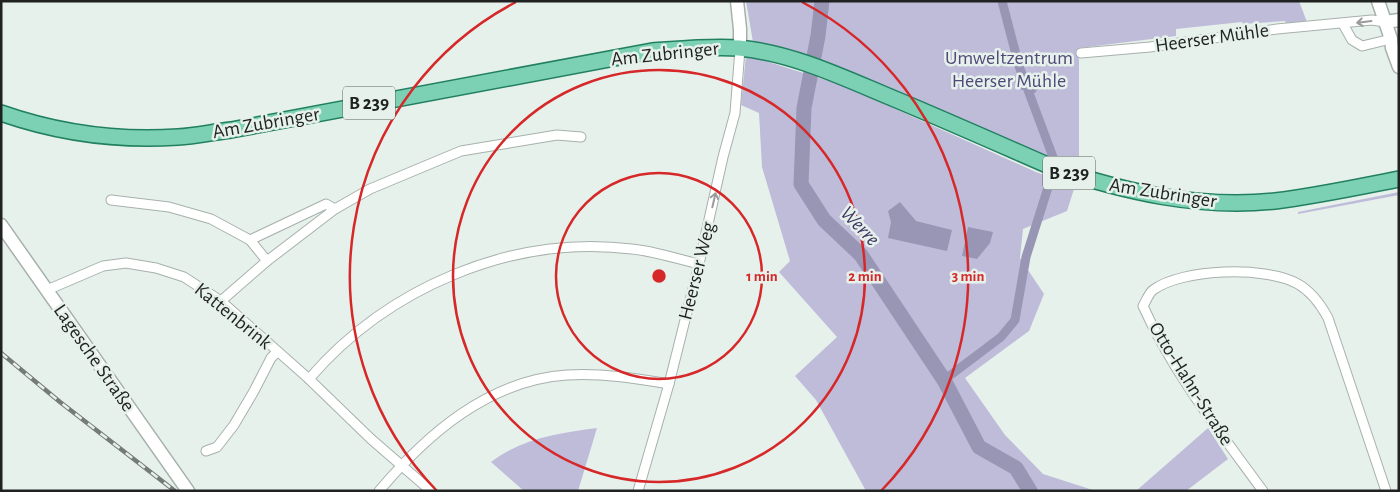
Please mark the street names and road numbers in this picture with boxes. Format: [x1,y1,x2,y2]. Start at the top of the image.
street label: Heerser Mühle [1154,20,1270,56]
street label: Am Zubringer [610,38,720,70]
road number: B 239 [343,86,395,120]
street label: Am Zubringer [211,104,322,142]
road number: B 239 [1043,156,1095,190]
street label: Am Zubringer [1108,175,1219,211]
street label: Heerser Weg [675,220,719,322]
street label: Kattenbrink [191,279,275,353]
street label: Lagesche Straße [50,301,138,415]
street label: Otto-Hahn-Straße [1145,319,1237,449]

